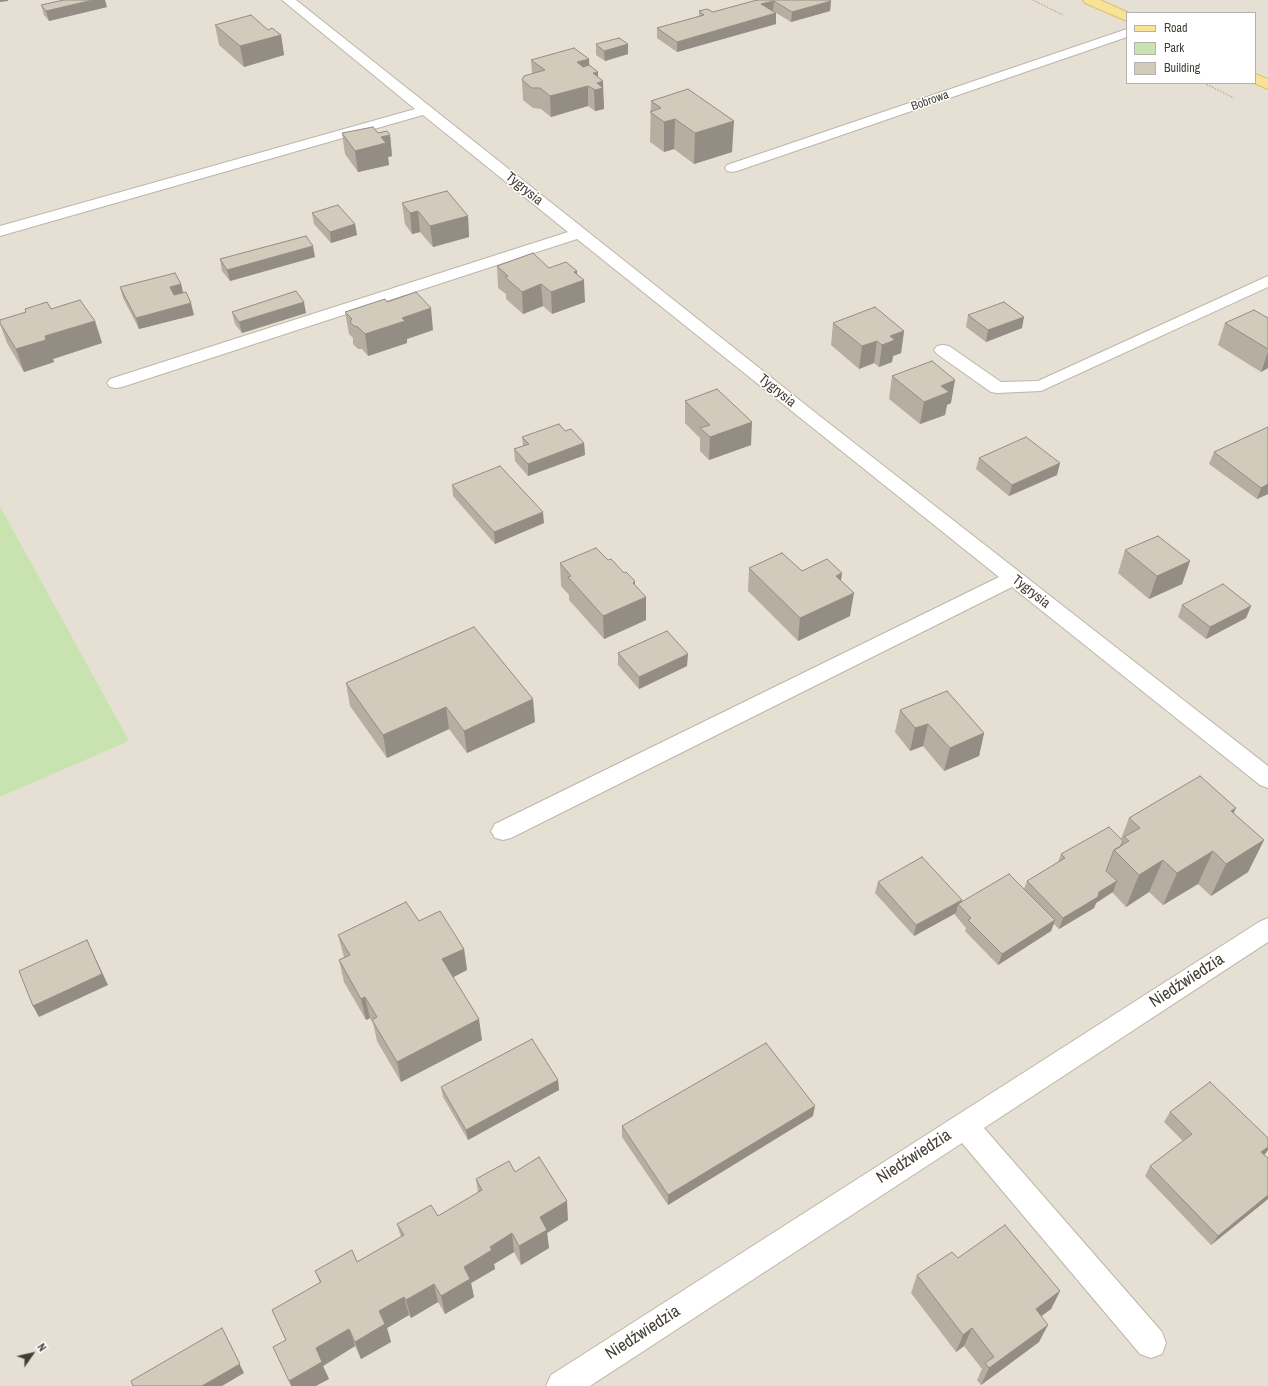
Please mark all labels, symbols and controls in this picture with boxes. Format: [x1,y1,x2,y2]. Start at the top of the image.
legend [1126,12,1256,84]
text: Road [1164,20,1188,36]
text: Park [1164,40,1184,56]
text: Building [1164,60,1200,76]
street label: Bobrowa [909,88,951,114]
street label: Tygrysia [502,169,546,209]
street label: Tygrysia [755,371,799,411]
street label: Tygrysia [1009,572,1053,612]
street label: Niedźwiedzia [1146,949,1228,1013]
street label: Niedźwiedzia [873,1125,955,1189]
street label: Niedźwiedzia [602,1301,684,1365]
north arrow [12,1334,52,1374]
text: N [34,1341,50,1354]

